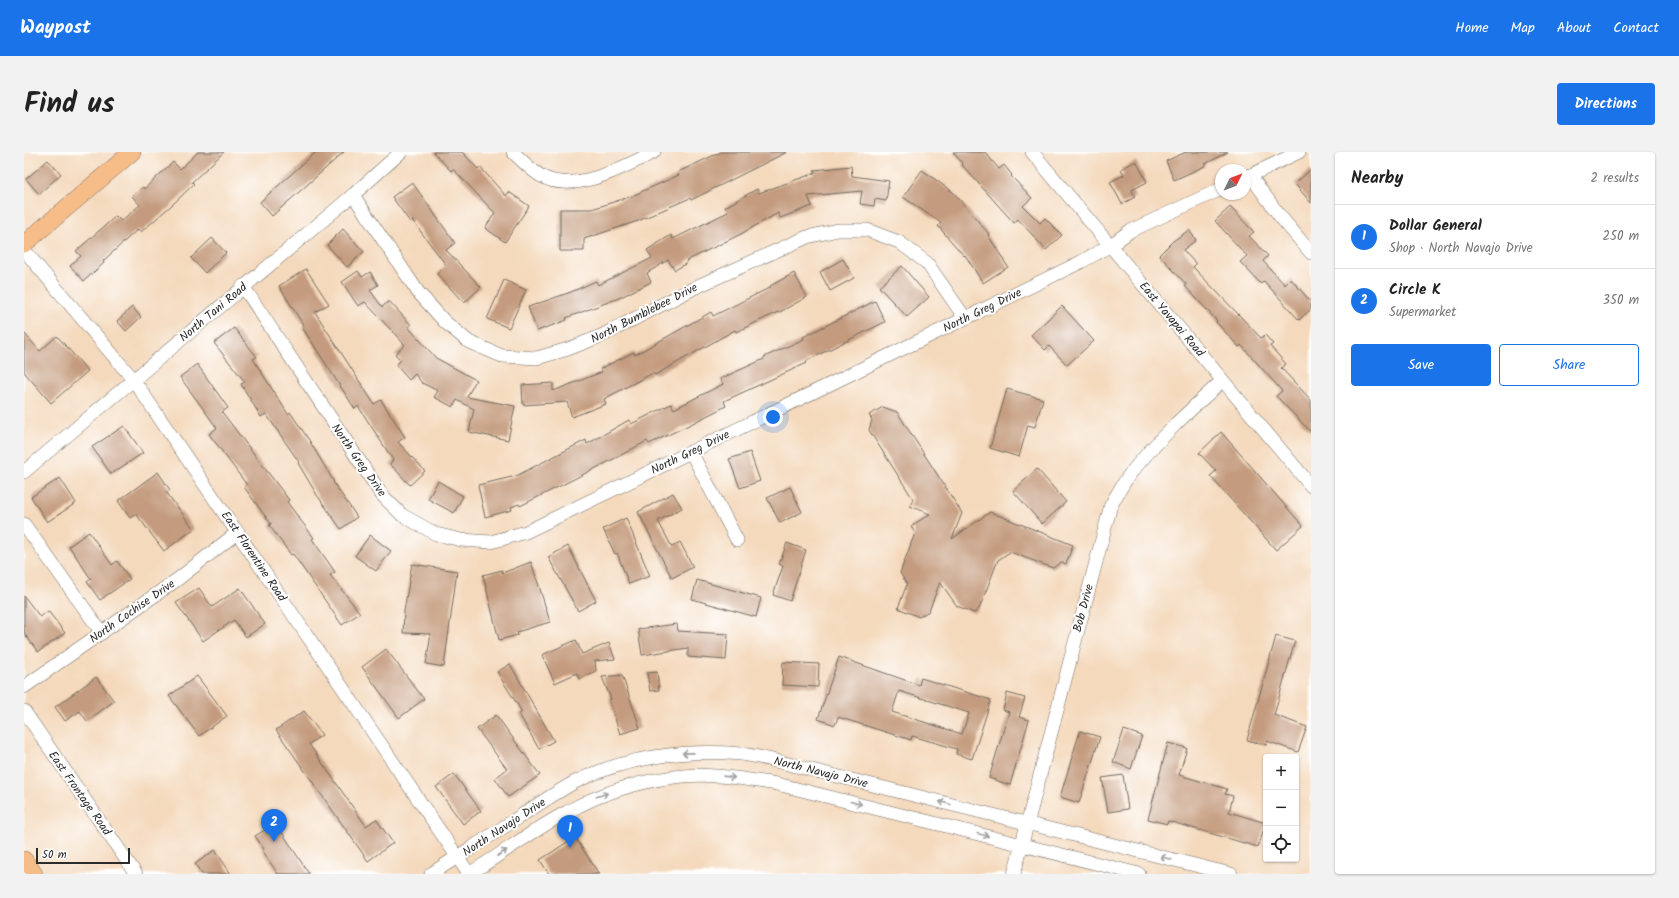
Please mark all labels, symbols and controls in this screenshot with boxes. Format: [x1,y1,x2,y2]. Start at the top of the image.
text: Waypost [20,13,91,43]
text: Home [1455,17,1489,39]
text: Map [1511,17,1535,39]
text: About [1557,17,1591,39]
text: Contact [1613,17,1659,39]
text: Find us [24,82,115,127]
button: Directions [1557,83,1655,125]
north arrow [1215,164,1251,200]
text: Nearby [1351,165,1403,192]
text: 2 results [1591,168,1639,189]
text: Dollar General [1389,214,1482,238]
text: 1 [1362,226,1366,247]
text: 250 m [1602,226,1639,247]
text: Shop · North Navajo Drive [1389,238,1533,259]
street label: East Yavapai Road [1134,277,1210,362]
street label: North Tani Road [175,278,252,347]
street label: North Bumblebee Drive [587,278,702,349]
text: Circle K [1389,278,1441,302]
street label: North Greg Drive [940,283,1025,338]
text: 2 [1360,290,1368,311]
text: 350 m [1603,290,1639,311]
text: Supermarket [1389,302,1456,323]
button: Save [1351,344,1491,386]
button: Share [1499,344,1639,386]
your location [763,407,783,427]
street label: North Greg Drive [326,420,391,501]
street label: North Greg Drive [648,425,733,480]
street label: East Florentine Road [216,507,292,606]
street label: North Cochise Drive [85,574,180,648]
street label: Bob Drive [1068,581,1099,634]
street label: East Frontage Road [43,747,116,840]
one-way arrow [682,749,695,757]
street label: North Navajo Drive [772,752,870,793]
map controls [1263,754,1299,862]
button: + [1263,754,1299,790]
one-way arrow [722,773,735,781]
button: − [1263,790,1299,826]
one-way arrow [596,791,608,799]
street label: North Navajo Drive [459,793,550,862]
one-way arrow [939,799,952,806]
one-way arrow [850,800,863,808]
pin: 2 [261,809,287,842]
pin: 1 [557,815,583,848]
button: locate [1263,826,1299,862]
one-way arrow [976,832,989,839]
scale bar [36,846,130,865]
text: 50 m [42,846,67,864]
one-way arrow [496,849,507,857]
one-way arrow [1160,854,1173,861]

